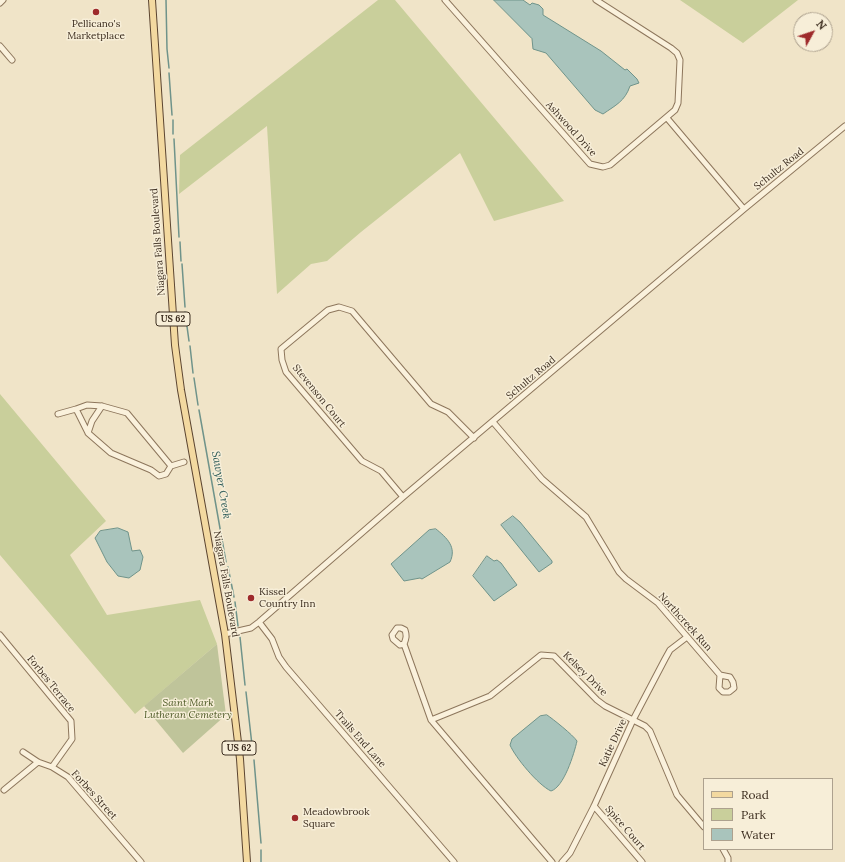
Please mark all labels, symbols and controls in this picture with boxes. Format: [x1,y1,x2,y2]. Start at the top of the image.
marker: Pellicano's Marketplace [91,7,101,17]
north arrow [793,12,833,52]
text: N [813,17,830,33]
place label: Pellicano's Marketplace [67,18,125,42]
street label: Ashwood Drive [543,99,599,159]
street label: Schultz Road [752,145,806,193]
street label: Niagara Falls Boulevard [148,188,168,296]
road number: US 62 [156,312,190,326]
street label: Schultz Road [504,354,558,402]
street label: Stevenson Court [290,362,348,430]
water label: Sawyer Creek [209,450,233,520]
street label: Niagara Falls Boulevard [211,530,241,638]
place label: Kissel Country Inn [259,586,315,610]
street label: Northcreek Run [656,590,714,654]
marker: Kissel Country Inn [246,593,256,603]
street label: Kelsey Drive [560,649,610,699]
street label: Forbes Terrace [24,653,78,715]
park label: Saint Mark Lutheran Cemetery [144,697,232,720]
street label: Trails End Lane [332,708,388,770]
street label: Katie Drive [597,717,629,769]
road number: US 62 [222,741,256,755]
street label: Forbes Street [69,768,119,822]
legend [703,778,833,850]
text: Road [741,787,769,802]
street label: Spice Court [602,803,648,853]
place label: Meadowbrook Square [303,806,370,830]
text: Park [741,807,766,822]
marker: Meadowbrook Square [290,813,300,823]
text: Water [741,827,775,842]

